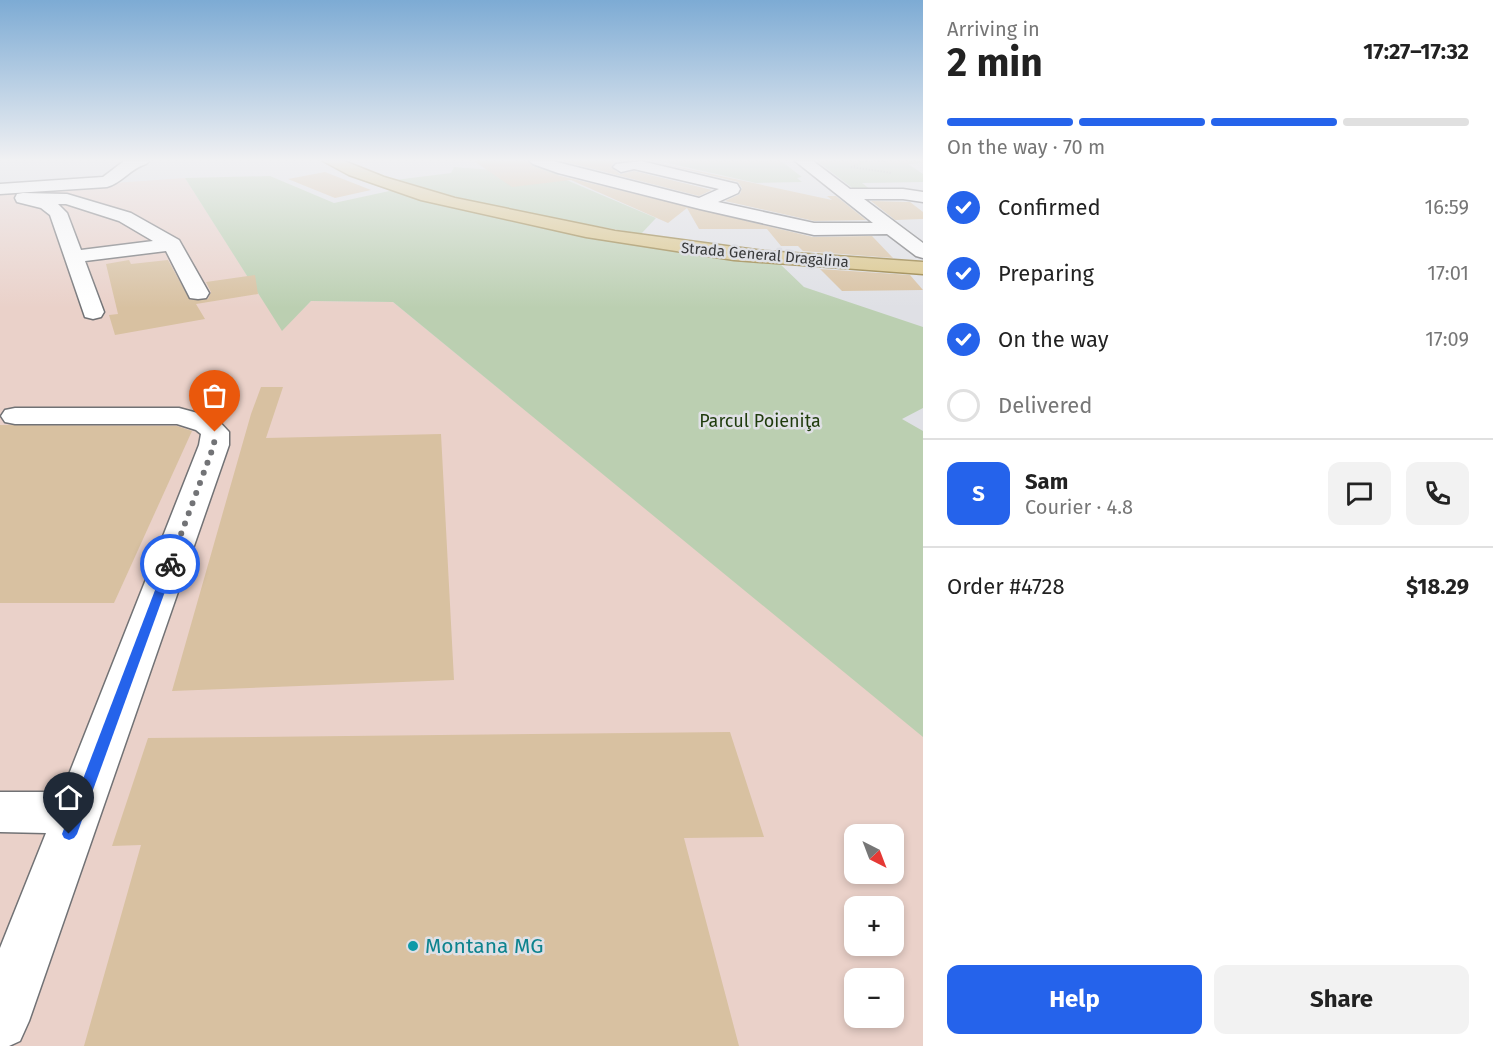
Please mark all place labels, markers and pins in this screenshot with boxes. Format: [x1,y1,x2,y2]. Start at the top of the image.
pin [189,370,240,432]
pin [43,772,94,834]
place label: Montana MG [425,933,543,959]
marker: Montana MG [406,939,420,953]

